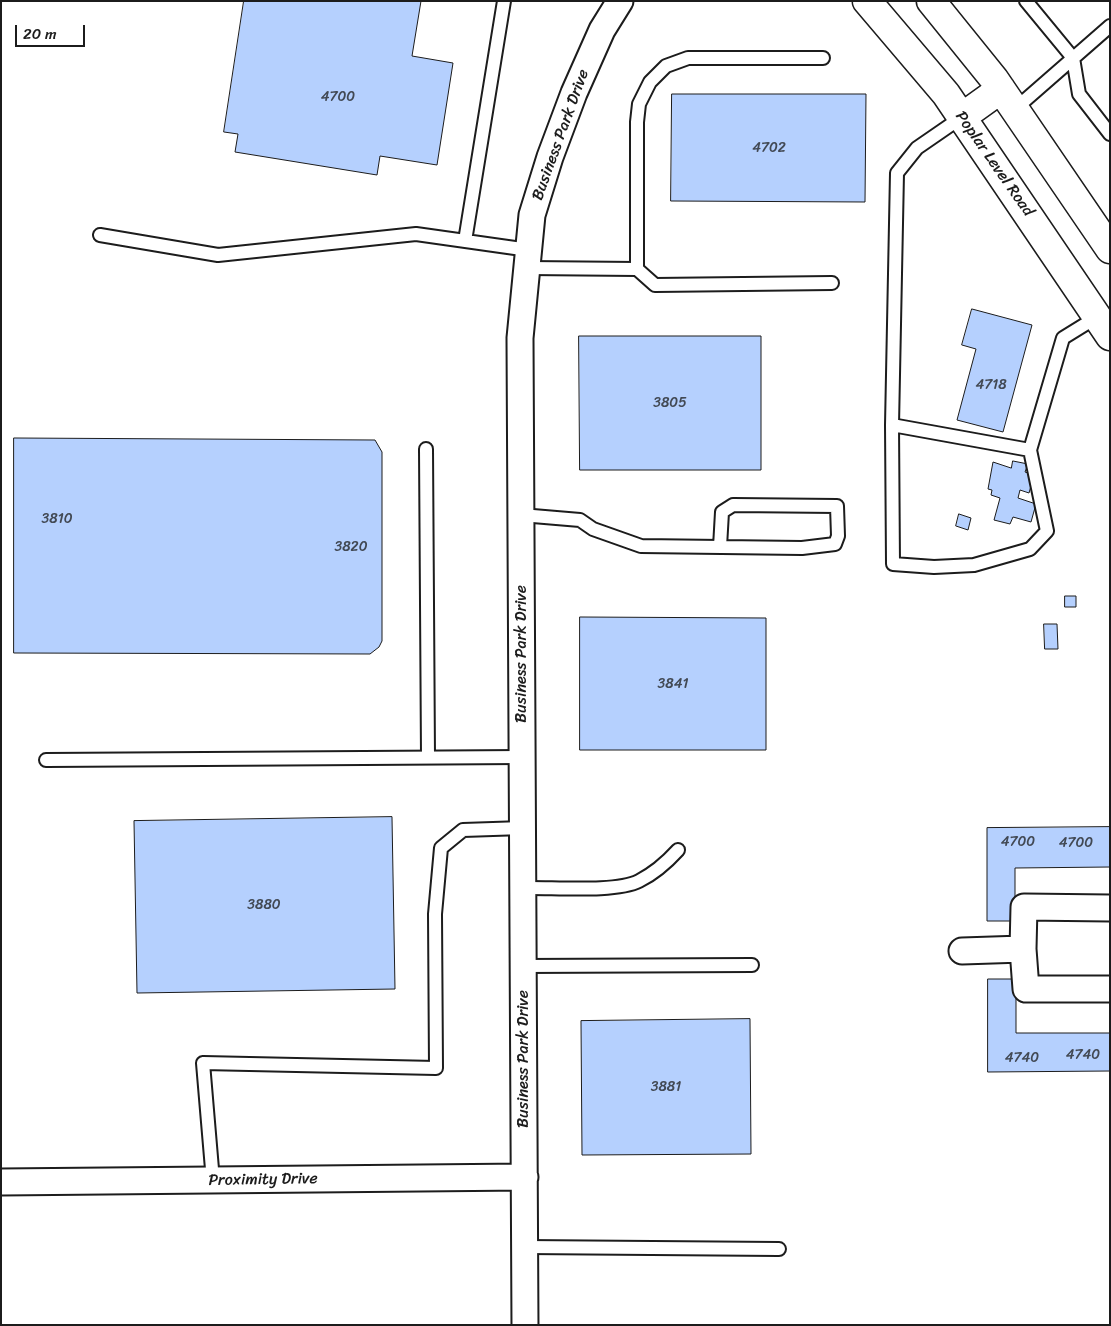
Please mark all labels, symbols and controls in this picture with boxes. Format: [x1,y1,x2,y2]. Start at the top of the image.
scale bar [18,15,88,47]
text: 20 m [23,21,57,47]
street label: Business Park Drive [528,67,594,203]
house number: 4700 [321,89,355,105]
street label: Poplar Level Road [951,108,1037,220]
house number: 4702 [752,140,786,156]
house number: 4718 [975,377,1007,393]
house number: 3805 [653,395,687,411]
house number: 3810 [42,511,72,527]
house number: 3820 [334,539,368,555]
street label: Business Park Drive [512,585,532,723]
house number: 3841 [658,676,688,692]
house number: 4700 [1001,834,1035,850]
house number: 4700 [1059,835,1093,851]
house number: 3880 [247,897,281,913]
street label: Business Park Drive [514,990,534,1128]
house number: 4740 [1066,1047,1100,1063]
house number: 4740 [1005,1050,1039,1066]
house number: 3881 [651,1079,681,1095]
street label: Proximity Drive [208,1169,318,1191]

